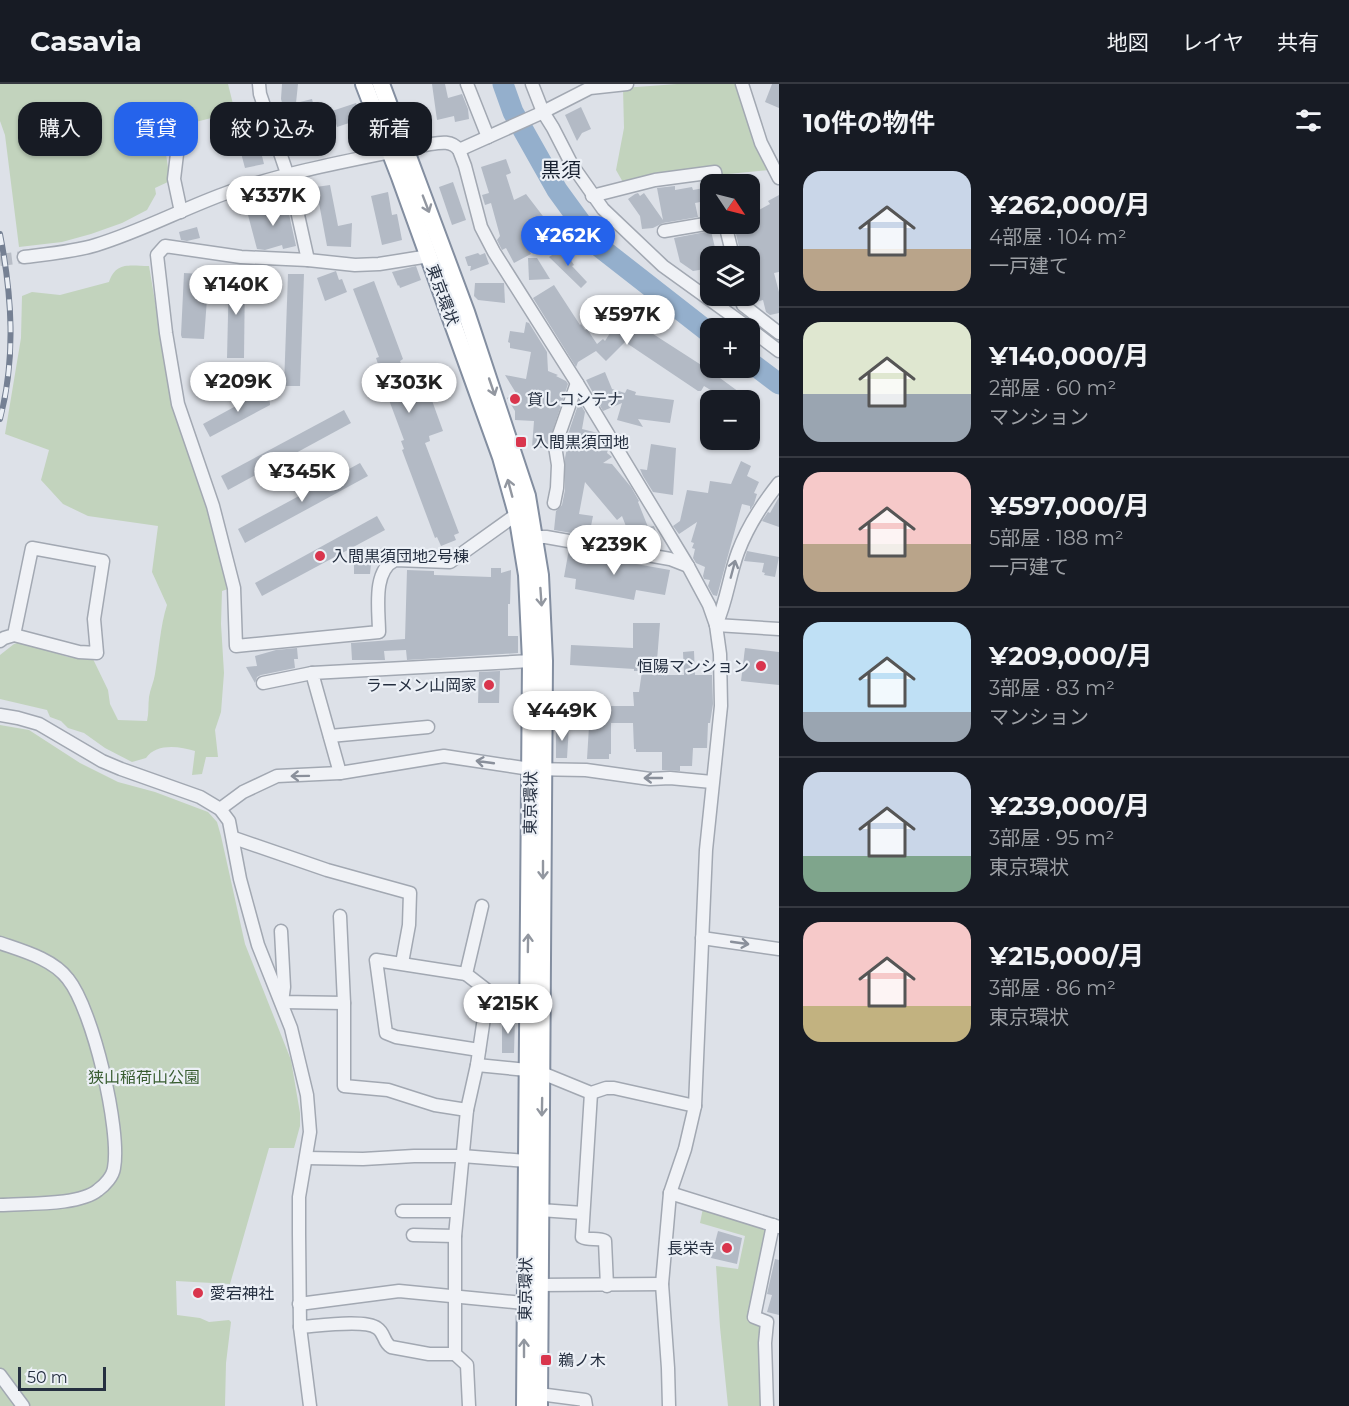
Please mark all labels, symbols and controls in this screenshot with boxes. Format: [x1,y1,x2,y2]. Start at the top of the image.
text: Casavia [30,24,142,58]
text: 地図 [1107,30,1149,55]
text: レイヤ [1182,30,1244,55]
text: 共有 [1277,30,1319,55]
chip: 購入 [18,102,102,156]
chip: 賃貸 [114,102,198,156]
chip: 絞り込み [210,102,336,156]
chip: 新着 [348,102,432,156]
icon: filters [1292,104,1325,137]
text: 10件の物件 [803,107,935,139]
district label: 黒須 [541,158,581,182]
north arrow [700,174,760,234]
map controls [700,174,760,450]
pin: ¥337K [231,176,315,227]
text: ¥337K [240,183,306,207]
text: ¥262,000/月 [989,189,1151,221]
one-way arrow [421,194,432,213]
icon: home [851,195,923,267]
pin: ¥262K [526,216,610,267]
text: ¥262K [535,223,601,247]
text: 4部屋 · 104 m² [989,225,1126,249]
button: layers [700,246,760,306]
text: 一戸建て [989,254,1069,278]
street label: 東京環状 [423,262,462,328]
pin: ¥140K [194,265,278,316]
text: ¥140K [203,272,269,296]
pin: ¥597K [585,295,669,346]
text: ¥597K [594,302,660,326]
button: + [700,318,760,378]
text: ¥140,000/月 [989,340,1149,372]
icon: home [851,346,923,418]
pin: ¥209K [196,362,280,413]
pin: ¥303K [367,363,451,414]
text: ¥209K [204,369,272,393]
text: ¥303K [376,370,442,394]
text: 2部屋 · 60 m² [989,376,1116,400]
one-way arrow [487,377,498,396]
place label: 貸しコンテナ [527,390,623,409]
button: − [700,390,760,450]
marker: 貸しコンテナ [508,392,522,406]
text: マンション [989,405,1089,429]
place label: 入間黒須団地 [533,433,629,452]
marker: 入間黒須団地 [514,435,528,449]
pin: ¥345K [260,452,344,503]
text: ¥345K [268,459,336,483]
one-way arrow [503,479,515,498]
text: ¥597,000/月 [989,490,1150,522]
icon: home [851,496,923,568]
pin: ¥239K [572,525,656,576]
text: 5部屋 · 188 m² [989,526,1124,550]
text: ¥239K [581,532,647,556]
place label: 入間黒須団地2号棟 [332,547,469,566]
marker: 入間黒須団地2号棟 [313,549,327,563]
text: 一戸建て [989,555,1069,579]
one-way arrow [728,560,740,579]
one-way arrow [536,586,547,606]
text: ¥209,000/月 [989,640,1152,672]
icon: home [851,646,923,718]
place label: 恒陽マンション [637,657,749,676]
marker: 恒陽マンション [754,659,768,673]
place label: ラーメン山岡家 [366,676,477,695]
text: 3部屋 · 83 m² [989,676,1115,700]
marker: ラーメン山岡家 [482,678,496,692]
pin: ¥449K [520,691,604,742]
text: ¥449K [527,698,597,722]
text: マンション [989,705,1089,729]
one-way arrow [476,757,495,768]
one-way arrow [290,770,310,782]
street label: 東京環状 [520,771,541,835]
one-way arrow [644,773,664,784]
text: ¥239,000/月 [989,790,1150,822]
icon: home [851,796,923,868]
text: 3部屋 · 95 m² [989,826,1114,850]
text: 東京環状 [989,855,1069,879]
one-way arrow [537,859,549,879]
one-way arrow [522,933,534,953]
one-way arrow [730,938,750,949]
text: ¥215,000/月 [989,940,1144,972]
icon: home [851,946,923,1018]
text: 3部屋 · 86 m² [989,976,1116,1000]
pin: ¥215K [466,984,550,1035]
text: ¥215K [477,991,539,1015]
text: 東京環状 [989,1005,1069,1029]
park label: 狭山稲荷山公園 [88,1068,200,1087]
one-way arrow [536,1096,548,1116]
place label: 長栄寺 [667,1239,715,1258]
marker: 長栄寺 [720,1241,734,1255]
street label: 東京環状 [515,1257,536,1321]
place label: 愛宕神社 [210,1284,274,1303]
marker: 愛宕神社 [191,1286,205,1300]
one-way arrow [519,1338,530,1358]
place label: 鵜ノ木 [558,1351,606,1370]
marker: 鵜ノ木 [539,1353,553,1367]
scale bar [18,1364,106,1392]
text: 50 m [27,1368,68,1387]

